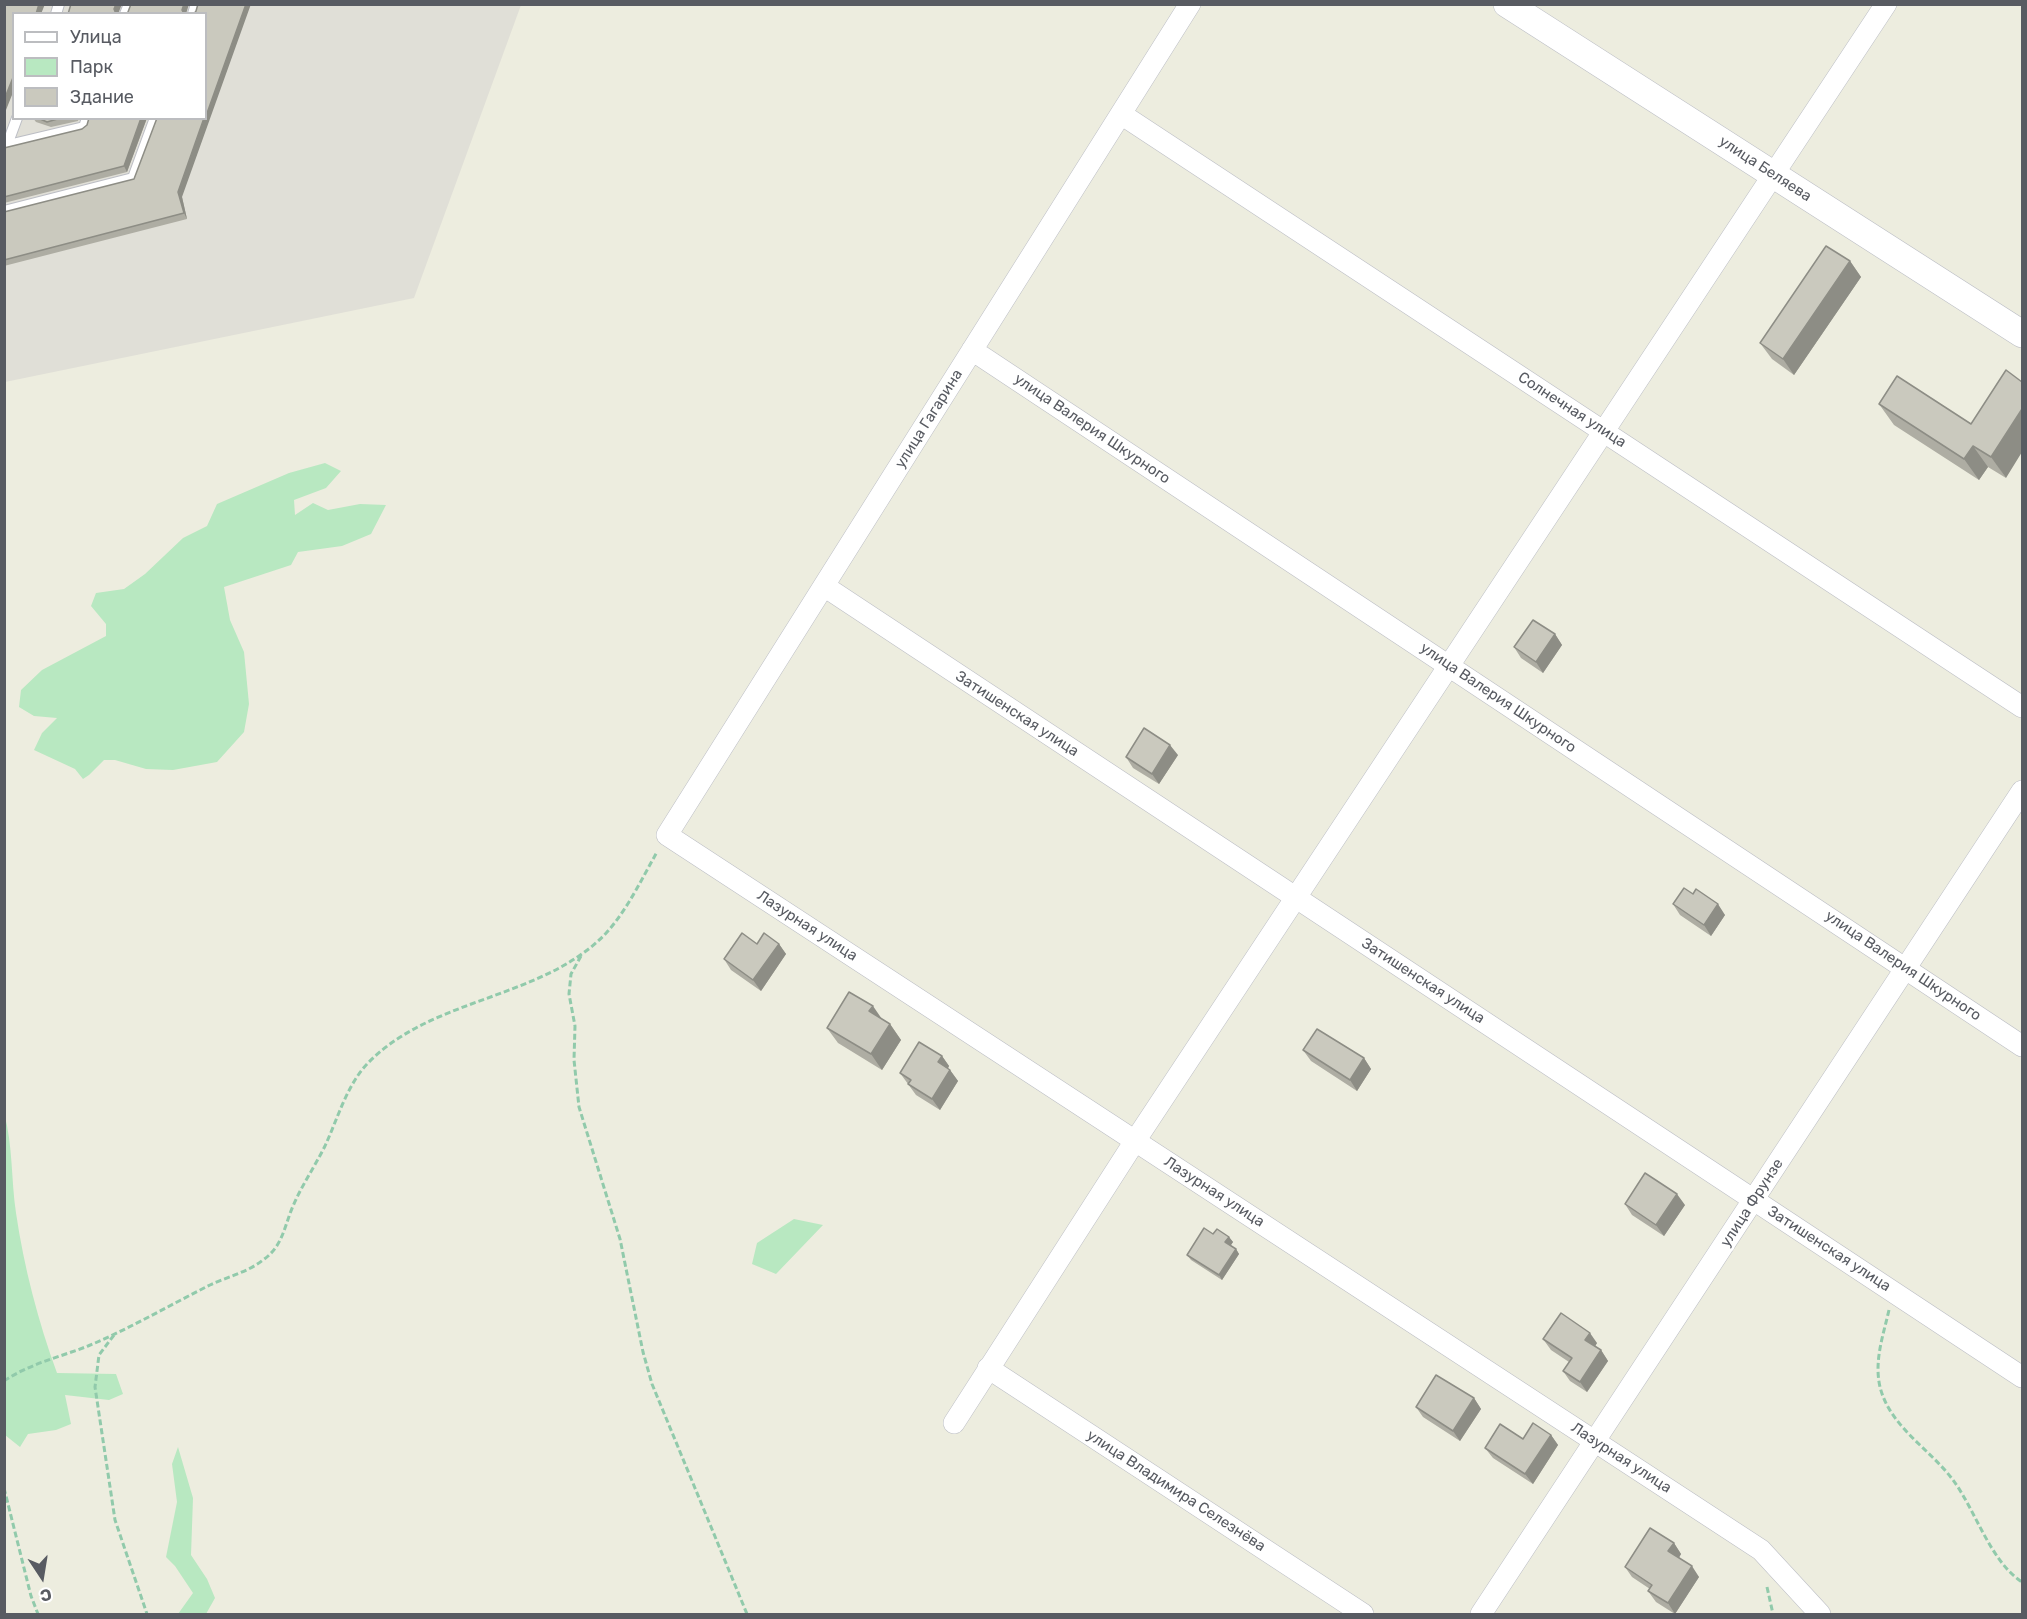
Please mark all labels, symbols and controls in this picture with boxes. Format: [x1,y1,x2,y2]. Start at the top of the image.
legend [12,12,207,120]
text: Улица [70,26,122,48]
text: Парк [70,56,113,78]
text: Здание [70,86,134,108]
street label: улица Беляева [1715,132,1815,206]
street label: улица Гагарина [891,366,967,472]
street label: Солнечная улица [1515,368,1629,452]
street label: улица Валерия Шкурного [1011,370,1173,488]
street label: улица Валерия Шкурного [1417,639,1579,757]
street label: Затишенская улица [952,667,1082,761]
street label: Лазурная улица [753,887,861,965]
street label: улица Валерия Шкурного [1822,907,1984,1025]
street label: Затишенская улица [1358,934,1488,1028]
street label: Лазурная улица [1160,1153,1268,1231]
street label: улица Фрунзе [1717,1155,1787,1251]
street label: Затишенская улица [1764,1202,1894,1296]
street label: Лазурная улица [1567,1419,1675,1497]
street label: улица Владимира Селезнёва [1083,1426,1269,1556]
north arrow [12,1547,72,1607]
text: С [38,1585,53,1606]

